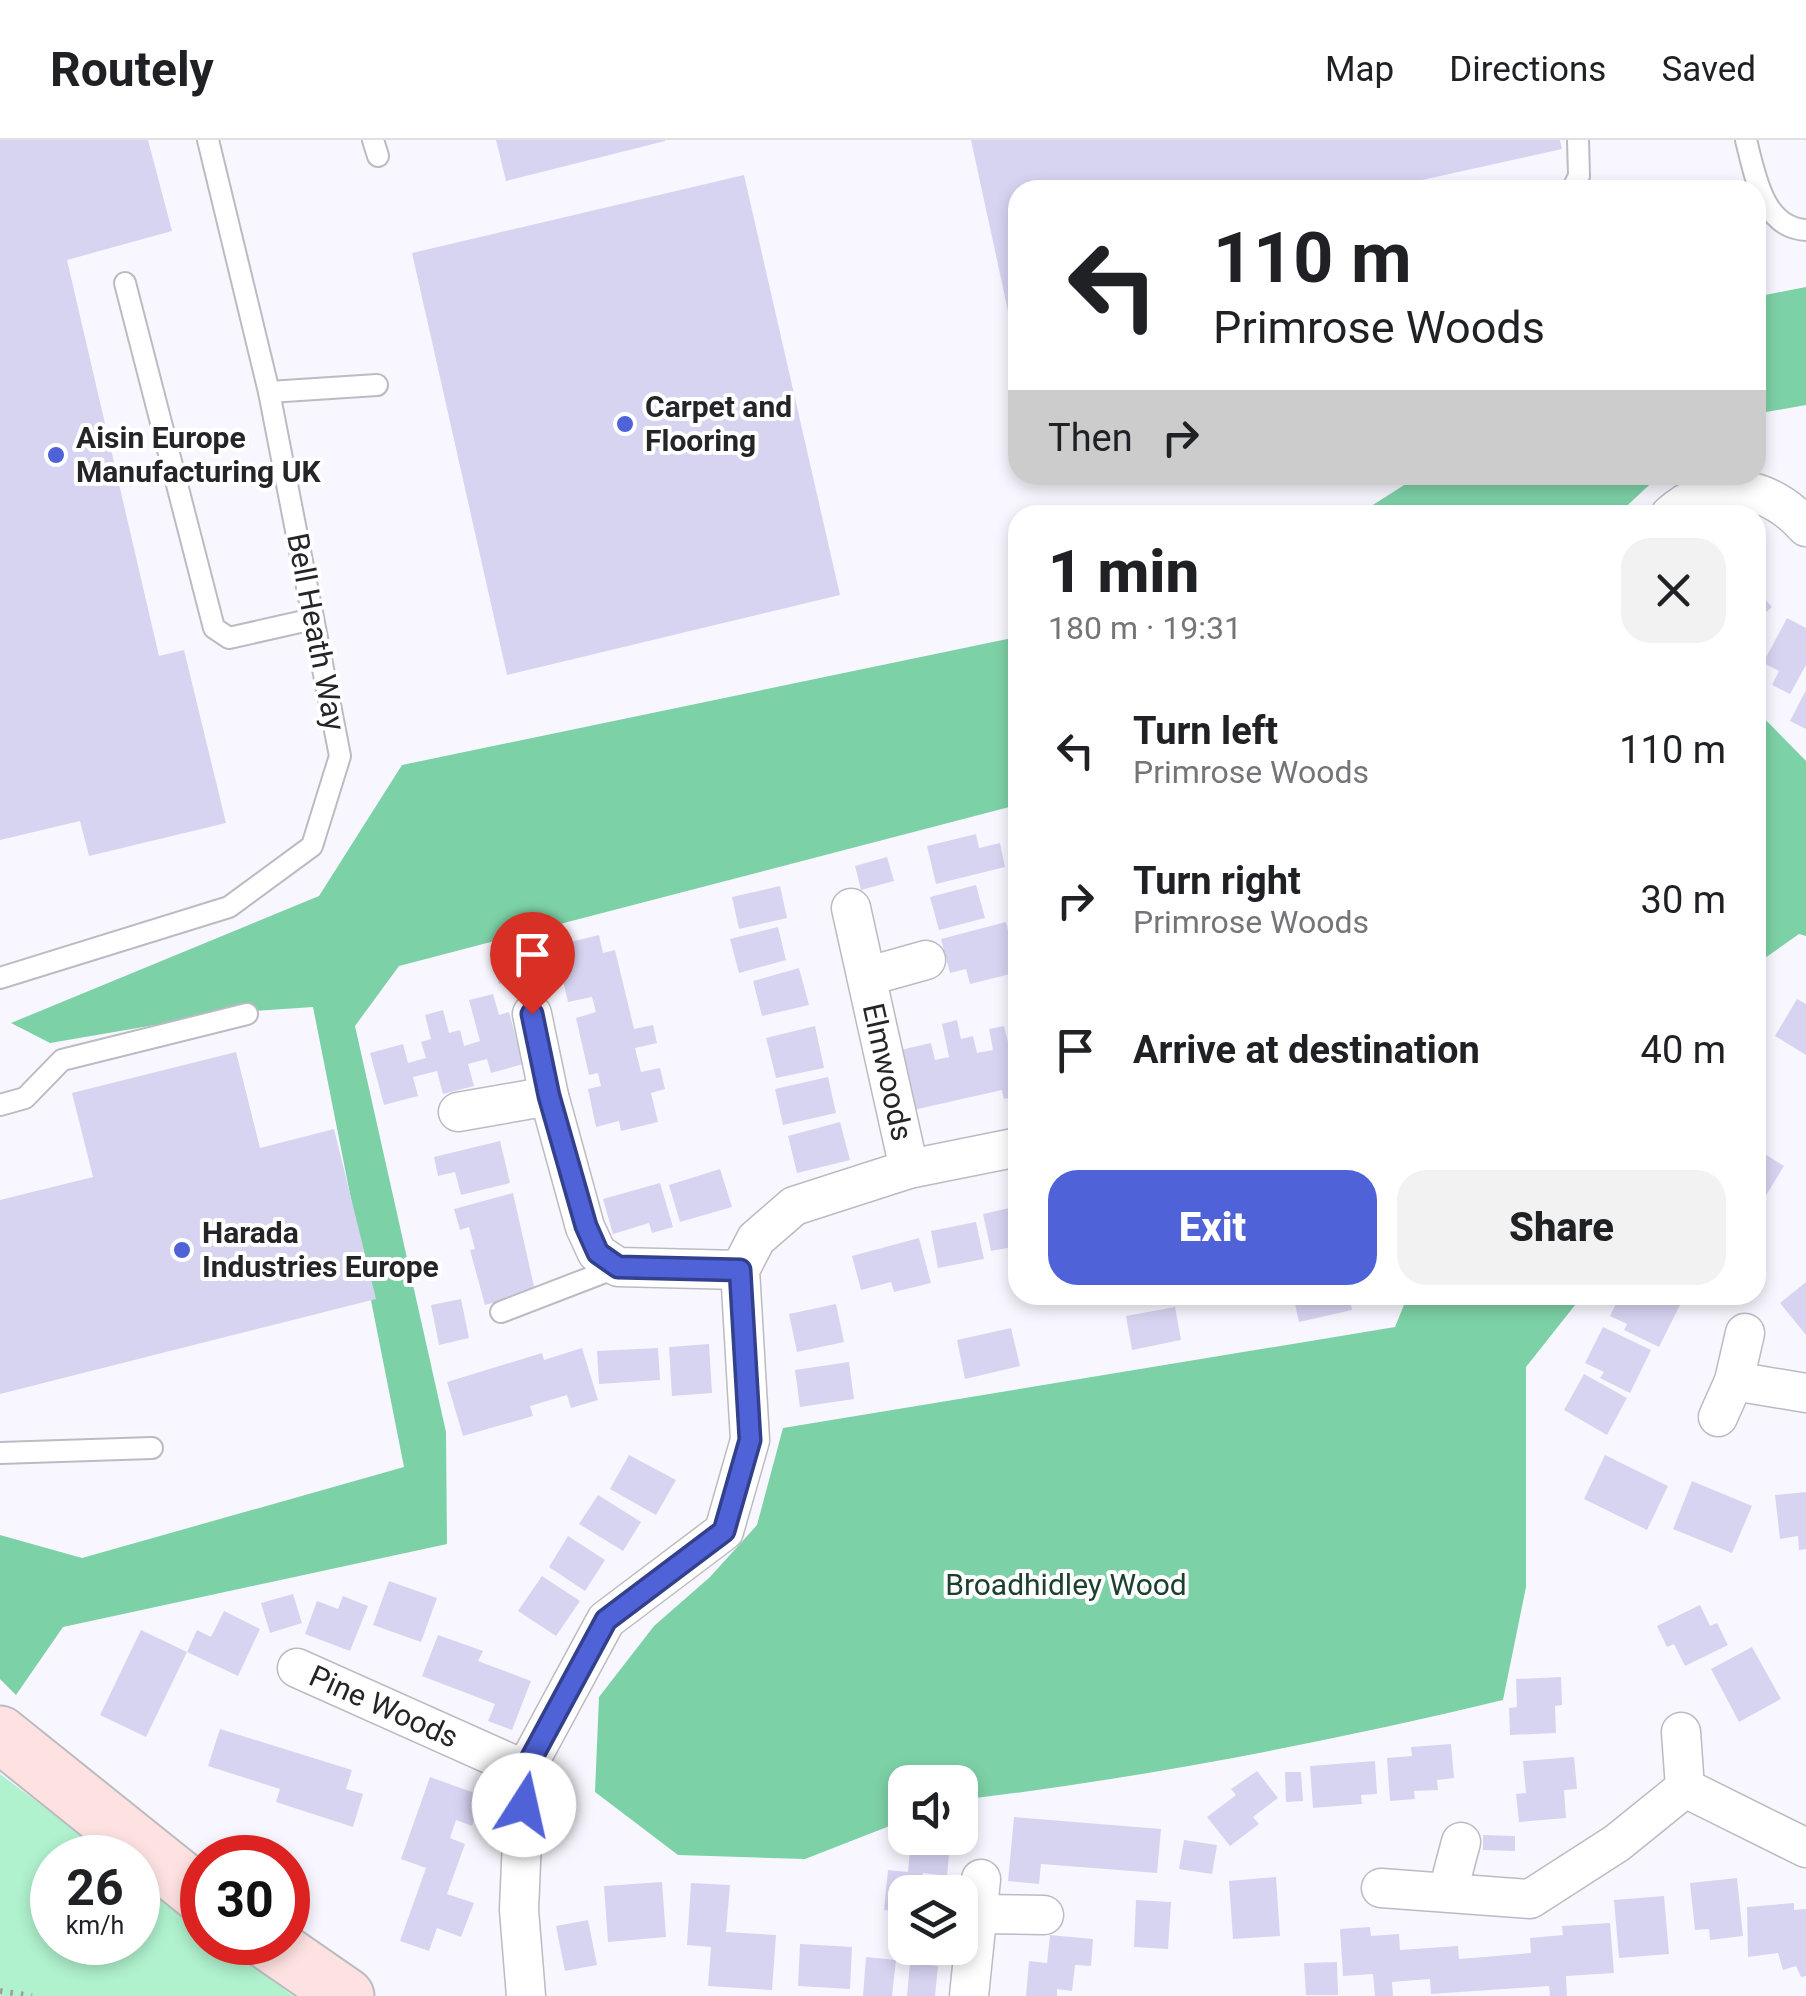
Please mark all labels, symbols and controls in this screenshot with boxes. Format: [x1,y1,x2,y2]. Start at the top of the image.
text: Routely [50,41,214,98]
text: Map [1325,49,1394,90]
text: Directions [1449,49,1606,90]
text: Saved [1661,49,1756,90]
text: 110 m [1213,217,1412,299]
icon: left [1048,220,1178,350]
text: Primrose Woods [1213,301,1545,354]
place label: Carpet and Flooring [645,389,792,458]
icon: right [1153,410,1208,465]
marker: Carpet and Flooring [614,413,636,435]
text: Then [1048,416,1133,460]
place label: Aisin Europe Manufacturing UK [76,420,321,489]
marker: Aisin Europe Manufacturing UK [45,444,67,466]
street label: Bell Heath Way [280,530,353,734]
text: 1 min [1048,536,1199,607]
button: close [1621,538,1726,643]
text: 180 m · 19:31 [1048,609,1242,647]
text: Turn left [1133,709,1278,753]
icon: left [1048,723,1103,778]
text: 110 m [1619,728,1726,772]
text: Primrose Woods [1133,753,1369,791]
text: Turn right [1133,859,1301,903]
icon: right [1048,873,1103,928]
text: 30 m [1641,878,1726,922]
text: Primrose Woods [1133,903,1369,941]
pin [490,912,575,1015]
icon: arrive [505,927,560,982]
street label: Elmwoods [856,1000,920,1144]
icon: arrive [1048,1023,1103,1078]
text: Arrive at destination [1133,1028,1480,1072]
text: 40 m [1641,1028,1726,1072]
button: Exit [1048,1170,1377,1285]
button: Share [1397,1170,1726,1285]
place label: Harada Industries Europe [202,1215,439,1284]
marker: Harada Industries Europe [171,1239,193,1261]
park label: Broadhidley Wood [945,1567,1187,1602]
street label: Pine Woods [304,1658,464,1755]
position arrow [472,1753,576,1857]
map controls [888,1765,978,1965]
button: sound [888,1765,978,1855]
speed limit sign: 30 [180,1835,310,1965]
text: 26 [66,1859,124,1917]
button: layers [888,1875,978,1965]
text: km/h [66,1911,124,1940]

